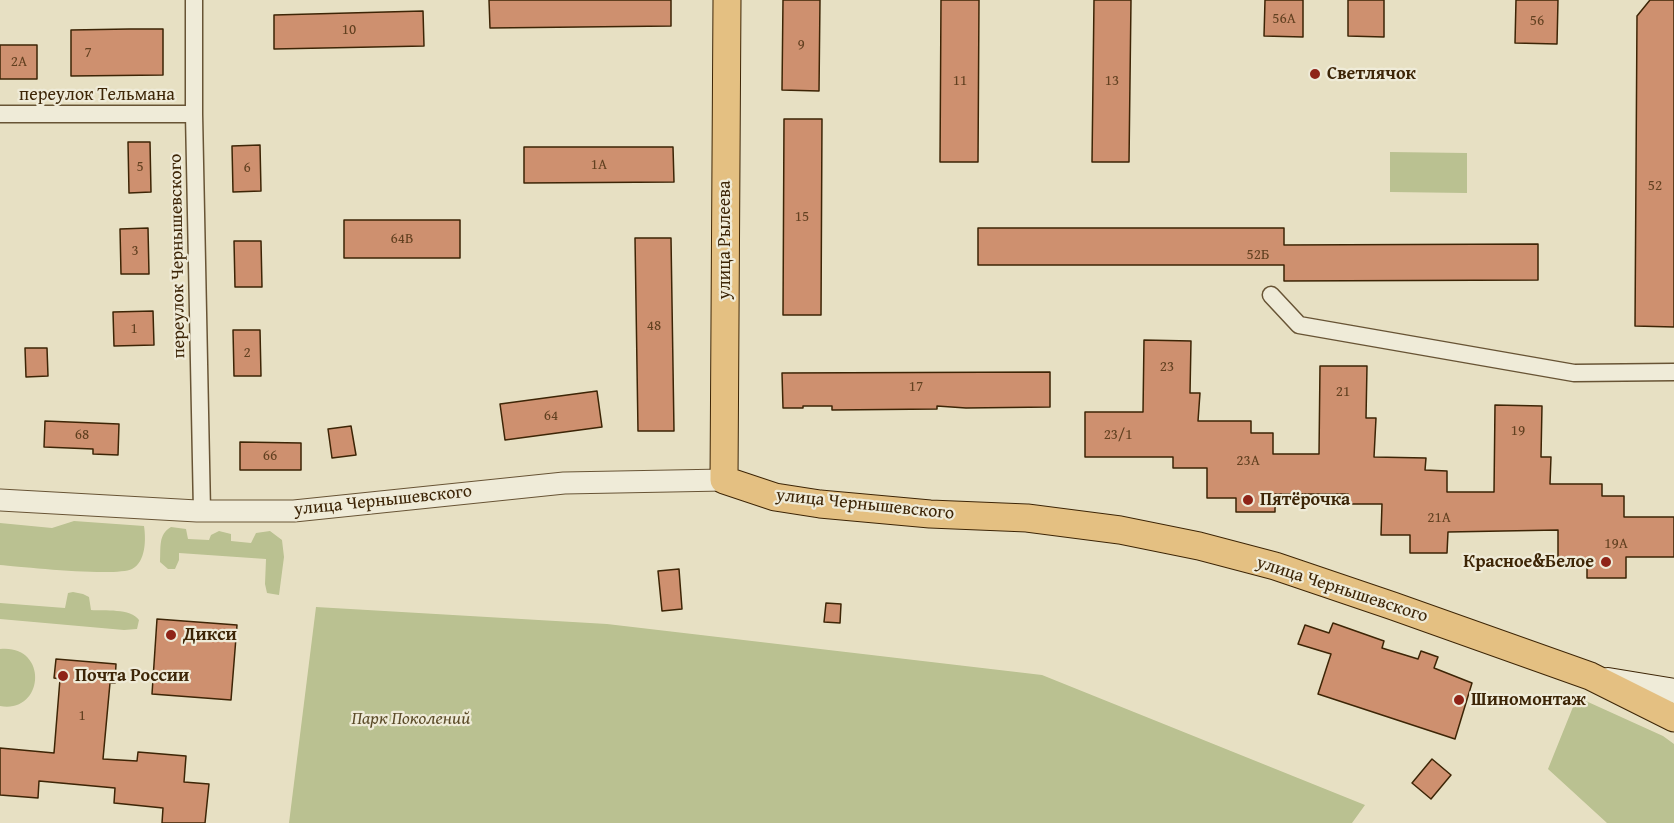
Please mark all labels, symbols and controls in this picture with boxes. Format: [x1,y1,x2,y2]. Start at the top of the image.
house number: 56А [1272,10,1296,28]
house number: 56 [1530,12,1544,30]
house number: 10 [342,21,356,39]
house number: 9 [797,36,805,54]
house number: 7 [84,44,92,62]
house number: 2А [11,53,27,71]
place label: Светлячок [1327,63,1416,85]
marker: Светлячок [1308,67,1322,81]
house number: 11 [953,72,967,90]
house number: 13 [1105,72,1119,90]
street label: переулок Тельмана [19,84,175,106]
street label: переулок Чернышевского [165,153,191,359]
house number: 1А [591,156,607,174]
house number: 5 [136,158,144,176]
house number: 6 [243,159,251,177]
house number: 52 [1648,177,1662,195]
street label: улица Рылеева [714,181,736,299]
house number: 15 [795,208,809,226]
house number: 64В [391,230,413,248]
house number: 3 [131,242,139,260]
house number: 52Б [1247,246,1269,264]
house number: 48 [647,317,661,335]
house number: 1 [130,320,138,338]
house number: 2 [243,344,251,362]
house number: 23 [1160,358,1174,376]
house number: 17 [909,378,923,396]
house number: 21 [1336,383,1350,401]
house number: 64 [544,407,558,425]
house number: 19 [1511,422,1525,440]
house number: 68 [75,426,89,444]
house number: 23/1 [1104,426,1132,444]
house number: 66 [263,447,277,465]
house number: 23А [1236,452,1260,470]
street label: улица Чернышевского [293,481,473,521]
street label: улица Чернышевского [775,485,955,525]
place label: Пятёрочка [1260,489,1350,511]
marker: Пятёрочка [1241,493,1255,507]
house number: 21А [1427,509,1451,527]
house number: 19А [1604,535,1628,553]
place label: Красное&Белое [1463,551,1594,573]
street label: улица Чернышевского [1254,552,1430,628]
marker: Красное&Белое [1599,555,1613,569]
place label: Дикси [183,624,237,646]
marker: Дикси [164,628,178,642]
place label: Почта России [75,665,189,687]
marker: Почта России [56,669,70,683]
place label: Шиномонтаж [1471,689,1586,711]
marker: Шиномонтаж [1452,693,1466,707]
house number: 1 [78,707,86,725]
park label: Парк Поколений [352,708,470,730]

